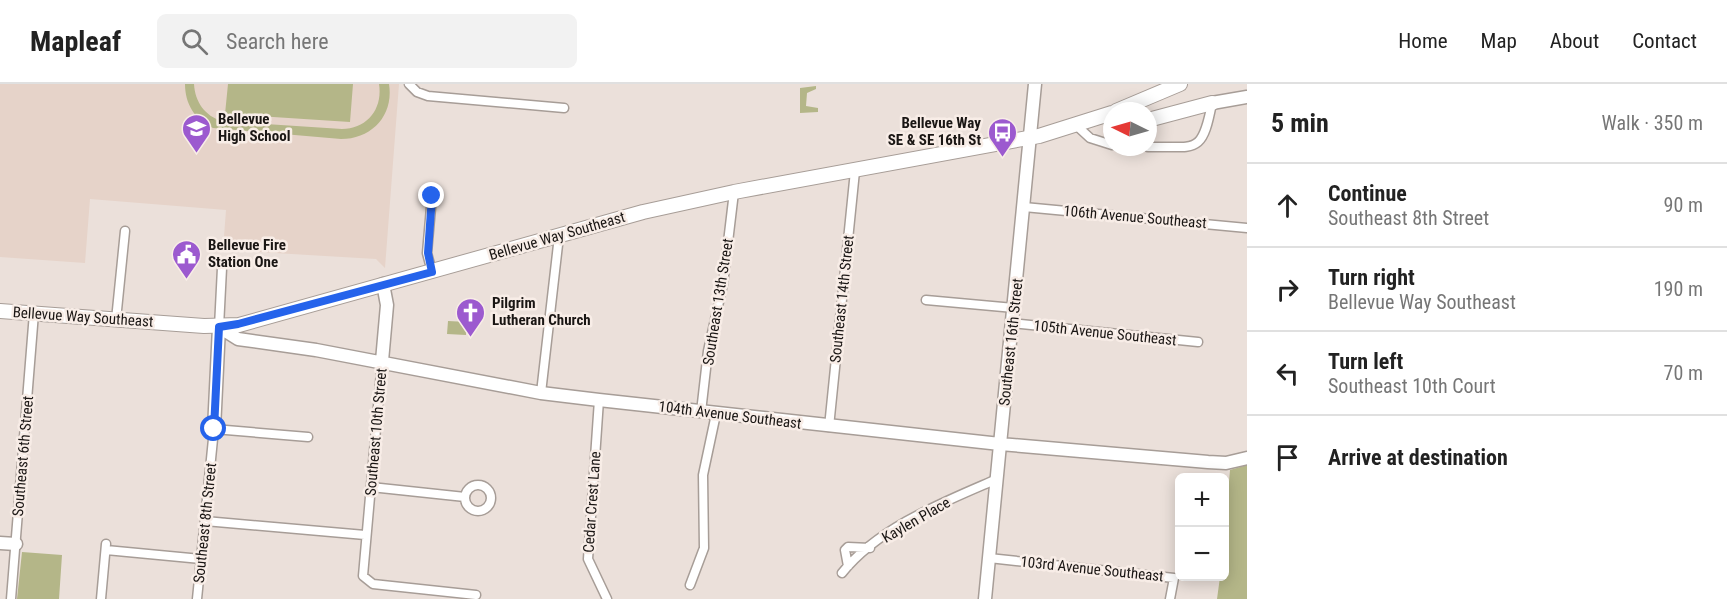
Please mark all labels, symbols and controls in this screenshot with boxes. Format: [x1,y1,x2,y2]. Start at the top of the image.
search box [157,14,577,68]
text: Mapleaf [30,25,121,58]
icon: search [178,25,211,58]
text: Search here [226,29,328,54]
text: Home [1398,29,1448,53]
text: Map [1481,29,1517,53]
text: About [1550,29,1599,53]
text: Contact [1632,29,1697,53]
north arrow [1103,102,1157,156]
text: 5 min [1271,108,1329,138]
place label: Bellevue High School [218,110,290,145]
text: Walk · 350 m [1602,111,1703,135]
school or university icon: Bellevue High School [181,112,213,154]
place label: Bellevue Way SE & SE 16th St [888,114,981,149]
bus stop icon: Bellevue Way SE & SE 16th St [986,116,1018,158]
text: Continue [1328,181,1407,206]
route end [418,182,444,208]
icon: ahead [1271,189,1304,222]
text: 90 m [1664,193,1703,217]
street label: 106th Avenue Southeast [1063,202,1207,232]
text: Southeast 8th Street [1328,206,1489,230]
street label: Bellevue Way Southeast [487,208,627,264]
street label: Southeast 14th Street [826,234,858,364]
place label: Bellevue Fire Station One [208,236,286,271]
street label: Southeast 13th Street [699,237,737,367]
public building icon: Bellevue Fire Station One [171,238,203,280]
text: Turn right [1328,265,1415,290]
icon: right [1271,273,1304,306]
street label: Southeast 16th Street [995,277,1027,407]
text: 190 m [1654,277,1703,301]
text: Bellevue Way Southeast [1328,290,1516,314]
place label: Pilgrim Lutheran Church [492,294,591,329]
church icon: Pilgrim Lutheran Church [455,296,487,338]
street label: Bellevue Way Southeast [12,303,154,331]
street label: 105th Avenue Southeast [1033,317,1177,349]
text: Turn left [1328,349,1403,374]
icon: left [1271,357,1304,390]
text: 70 m [1664,361,1703,385]
street label: Southeast 10th Street [361,367,391,497]
text: Southeast 10th Court [1328,374,1496,398]
street label: Southeast 6th Street [9,395,37,517]
street label: 104th Avenue Southeast [658,397,802,433]
route start [200,415,226,441]
icon: arrive [1271,441,1304,474]
text: Arrive at destination [1328,445,1508,470]
street label: Cedar Crest Lane [579,451,605,553]
street label: Southeast 8th Street [190,462,220,584]
map controls [1175,473,1229,581]
button: + [1175,473,1229,527]
street label: Kaylen Place [879,493,953,547]
button: − [1175,527,1229,581]
street label: 103rd Avenue Southeast [1020,553,1164,585]

